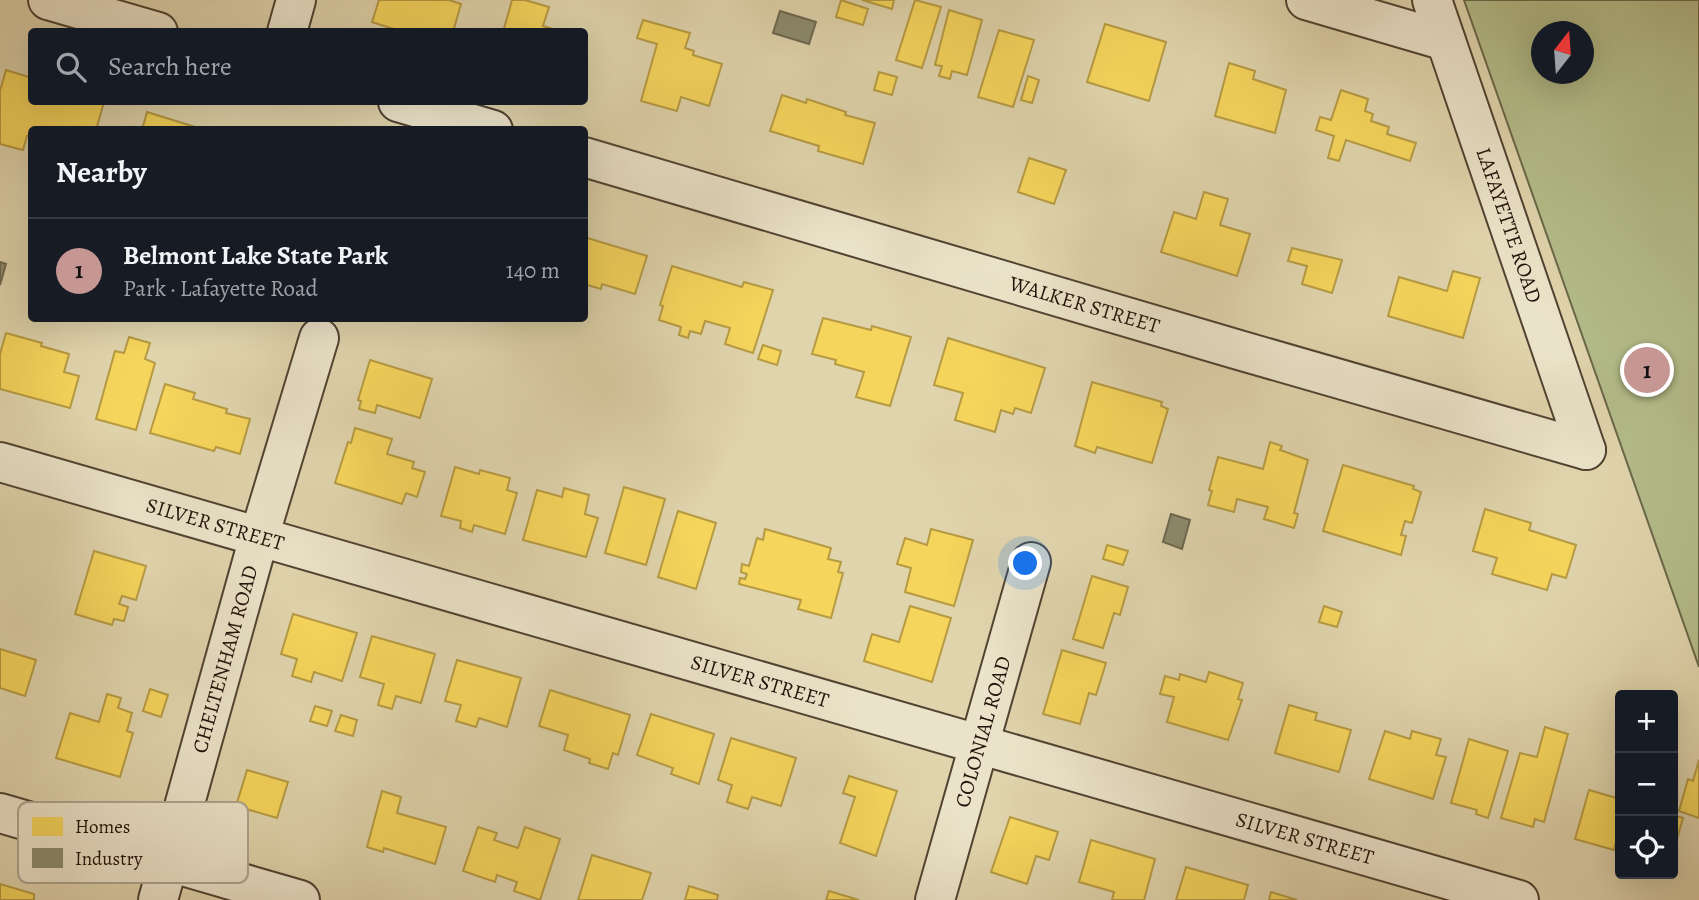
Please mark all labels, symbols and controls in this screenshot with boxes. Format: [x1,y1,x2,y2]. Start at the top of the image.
north arrow [1531,21,1594,84]
search box [28,28,588,105]
icon: search [52,48,90,86]
text: Search here [108,49,232,84]
street label: LAFAYETTE ROAD [1469,144,1549,307]
text: Nearby [56,152,147,192]
text: Belmont Lake State Park [123,238,388,273]
text: 1 [75,255,83,286]
text: 140 m [506,255,560,286]
street label: WALKER STREET [1005,269,1164,340]
text: Park · Lafayette Road [123,273,318,304]
pin: 1 [1624,344,1670,396]
street label: SILVER STREET [143,491,288,557]
your location [1008,546,1042,580]
street label: CHELTENHAM ROAD [186,562,265,756]
street label: SILVER STREET [688,648,833,715]
street label: COLONIAL ROAD [948,653,1018,811]
map controls [1615,690,1678,879]
button: + [1615,690,1678,753]
button: − [1615,753,1678,816]
legend [18,802,248,883]
street label: SILVER STREET [1232,805,1378,872]
text: Homes [75,814,130,840]
button: locate [1615,816,1678,879]
text: Industry [75,846,143,872]

